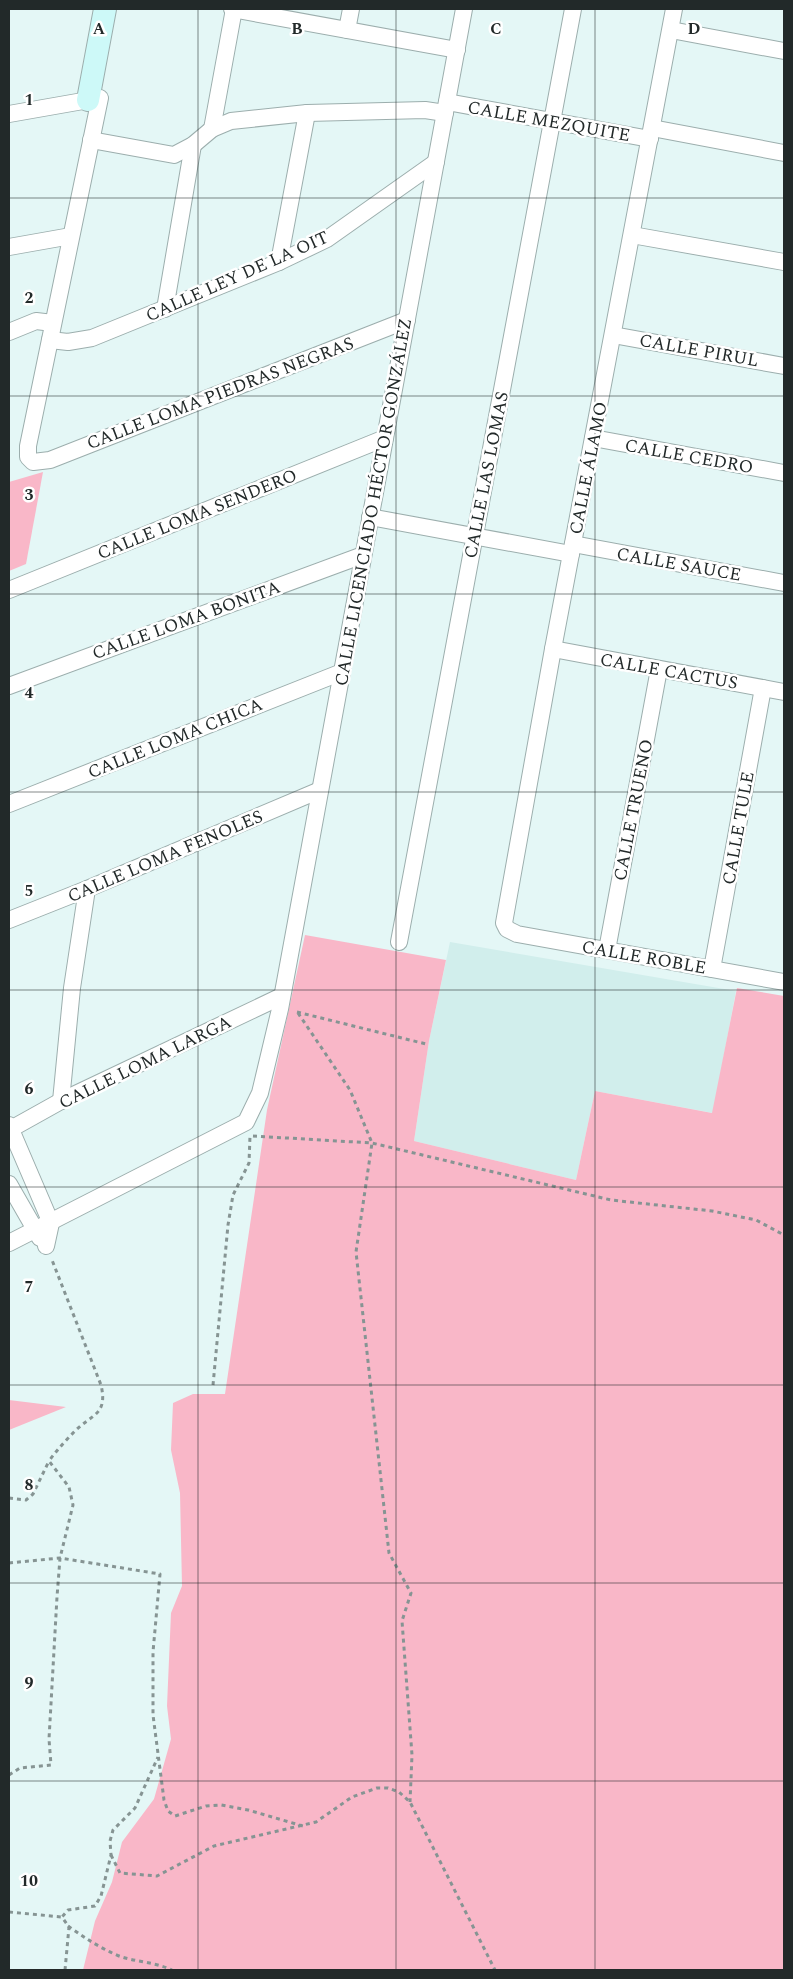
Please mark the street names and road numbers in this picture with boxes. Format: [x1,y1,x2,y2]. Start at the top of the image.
street label: CALLE MEZQUITE [465,94,632,149]
street label: CALLE LEY DE LA OIT [141,224,333,329]
street label: CALLE LICENCIADO HÉCTOR GONZÁLEZ [328,316,419,688]
street label: CALLE PIRUL [637,327,761,374]
street label: CALLE LOMA PIEDRAS NEGRAS [83,330,358,457]
street label: CALLE LAS LOMAS [457,389,516,561]
street label: CALLE ÁLAMO [562,399,615,537]
street label: CALLE CEDRO [623,432,755,481]
street label: CALLE LOMA SENDERO [93,462,301,567]
street label: CALLE SAUCE [614,540,743,589]
street label: CALLE LOMA BONITA [88,574,284,667]
street label: CALLE CACTUS [598,646,740,697]
street label: CALLE LOMA CHICA [84,691,267,786]
street label: CALLE TRUENO [607,737,660,883]
street label: CALLE TULE [715,769,762,887]
street label: CALLE LOMA FENOLES [63,803,267,910]
street label: CALLE ROBLE [580,933,708,982]
street label: CALLE LOMA LARGA [54,1009,236,1116]

